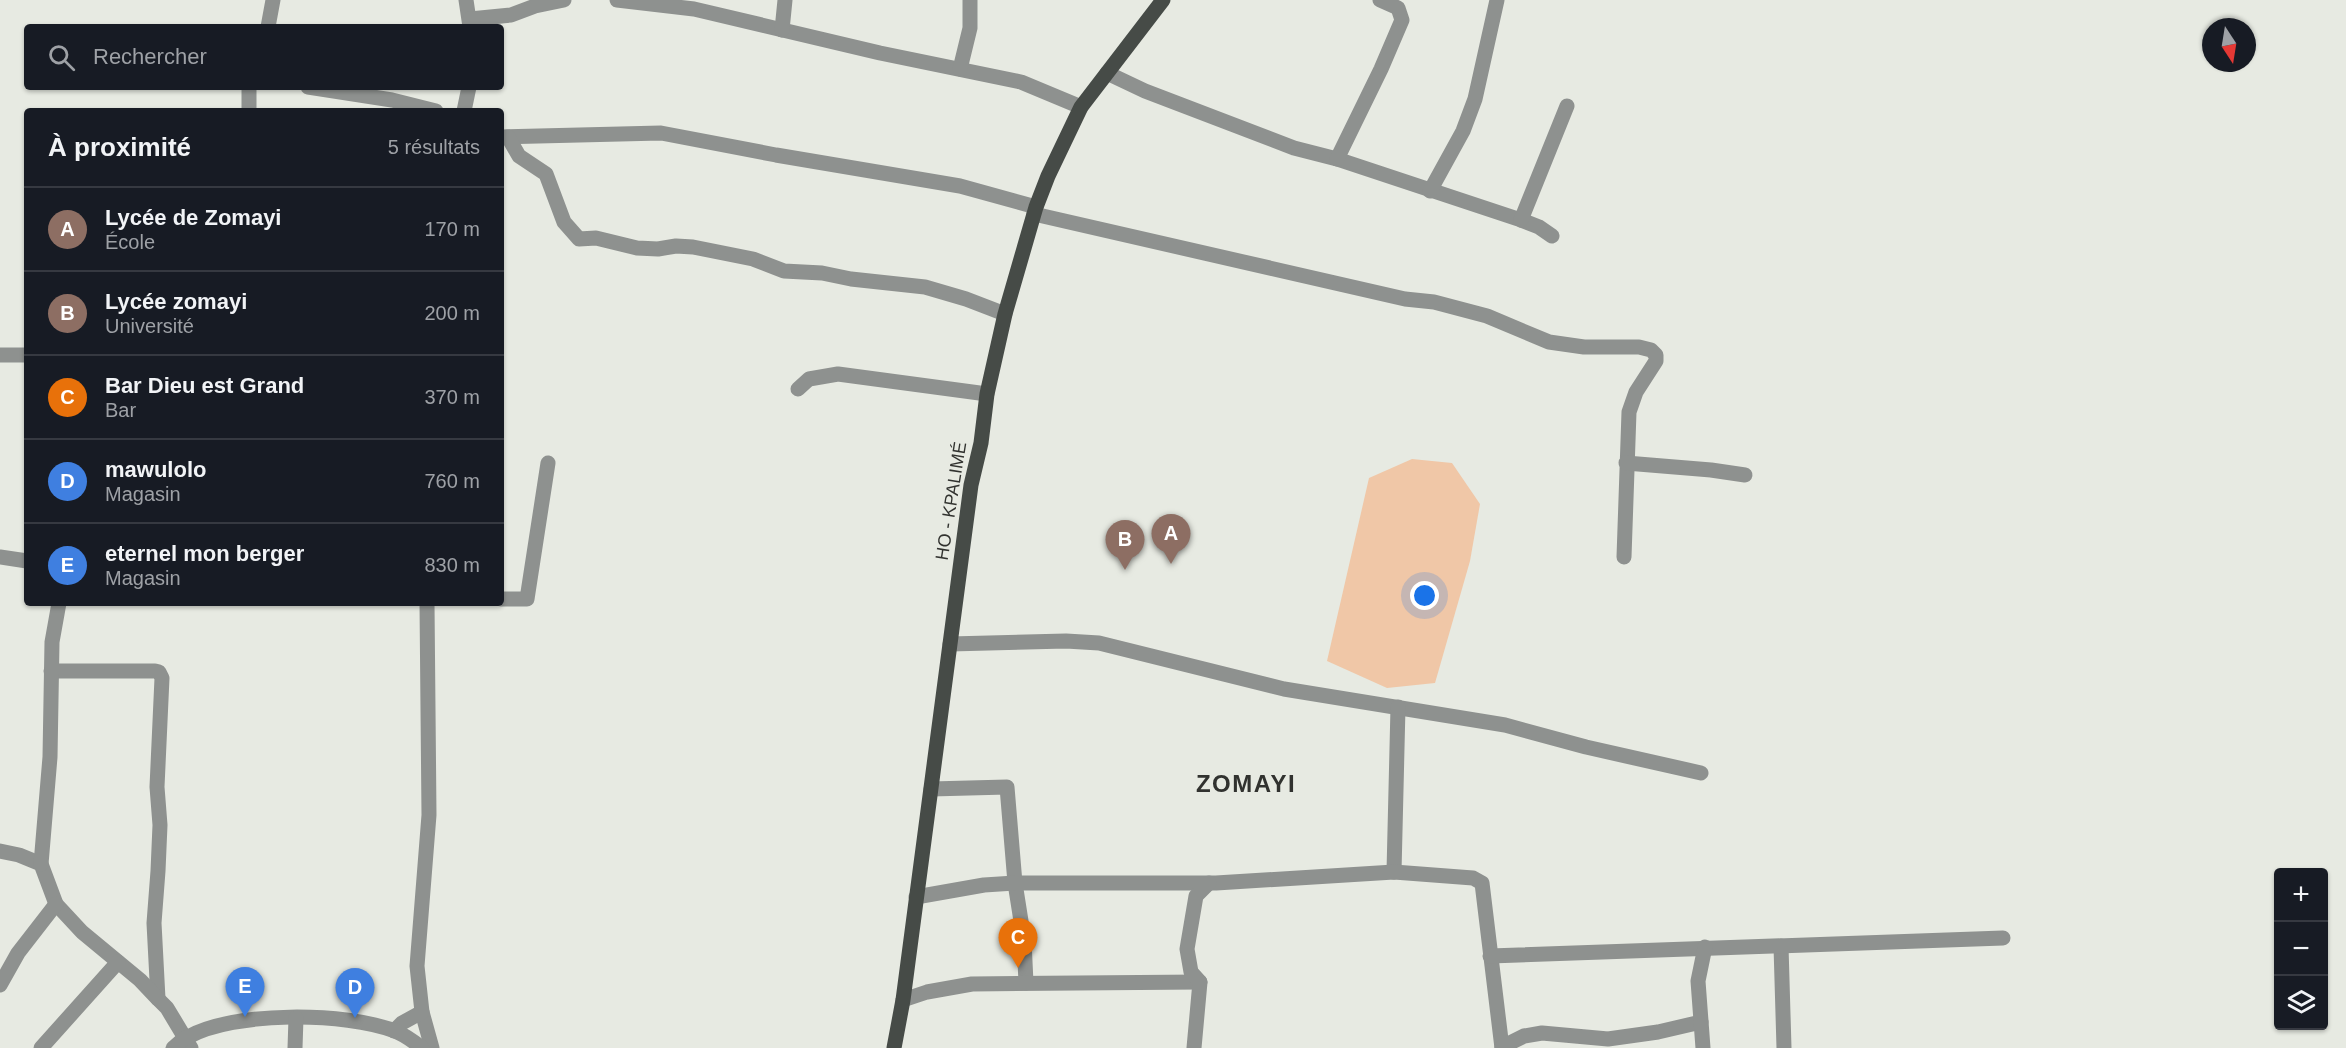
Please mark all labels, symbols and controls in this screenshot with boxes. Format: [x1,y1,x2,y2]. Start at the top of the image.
north arrow [2202,18,2256,72]
search box [24,24,504,90]
icon: search [45,41,78,74]
text: Rechercher [93,44,207,69]
text: À proximité [48,132,191,162]
text: 5 résultats [388,136,480,158]
text: Lycée de Zomayi [105,205,281,230]
text: A [60,218,75,240]
text: 170 m [424,218,480,240]
text: École [105,231,155,253]
text: Lycée zomayi [105,289,247,314]
text: B [60,302,75,324]
text: 200 m [424,302,480,324]
text: Université [105,315,194,337]
text: Bar Dieu est Grand [105,373,304,398]
text: C [60,386,75,408]
text: 370 m [424,386,480,408]
text: Bar [105,399,136,421]
street label: HO - KPALIMÉ [932,440,970,562]
text: mawulolo [105,457,206,482]
text: D [60,470,75,492]
text: 760 m [424,470,480,492]
text: Magasin [105,483,181,505]
pin: A [1152,514,1190,564]
pin: B [1106,520,1144,570]
text: eternel mon berger [105,541,304,566]
text: E [61,554,74,576]
text: 830 m [424,554,480,576]
text: Magasin [105,567,181,589]
your location [1410,581,1439,610]
district label: ZOMAYI [1196,770,1296,797]
map controls [2274,868,2328,1030]
button: + [2274,868,2328,922]
pin: C [998,918,1038,968]
button: − [2274,922,2328,976]
pin: E [226,968,264,1017]
pin: D [336,968,374,1018]
button: layers [2274,976,2328,1030]

